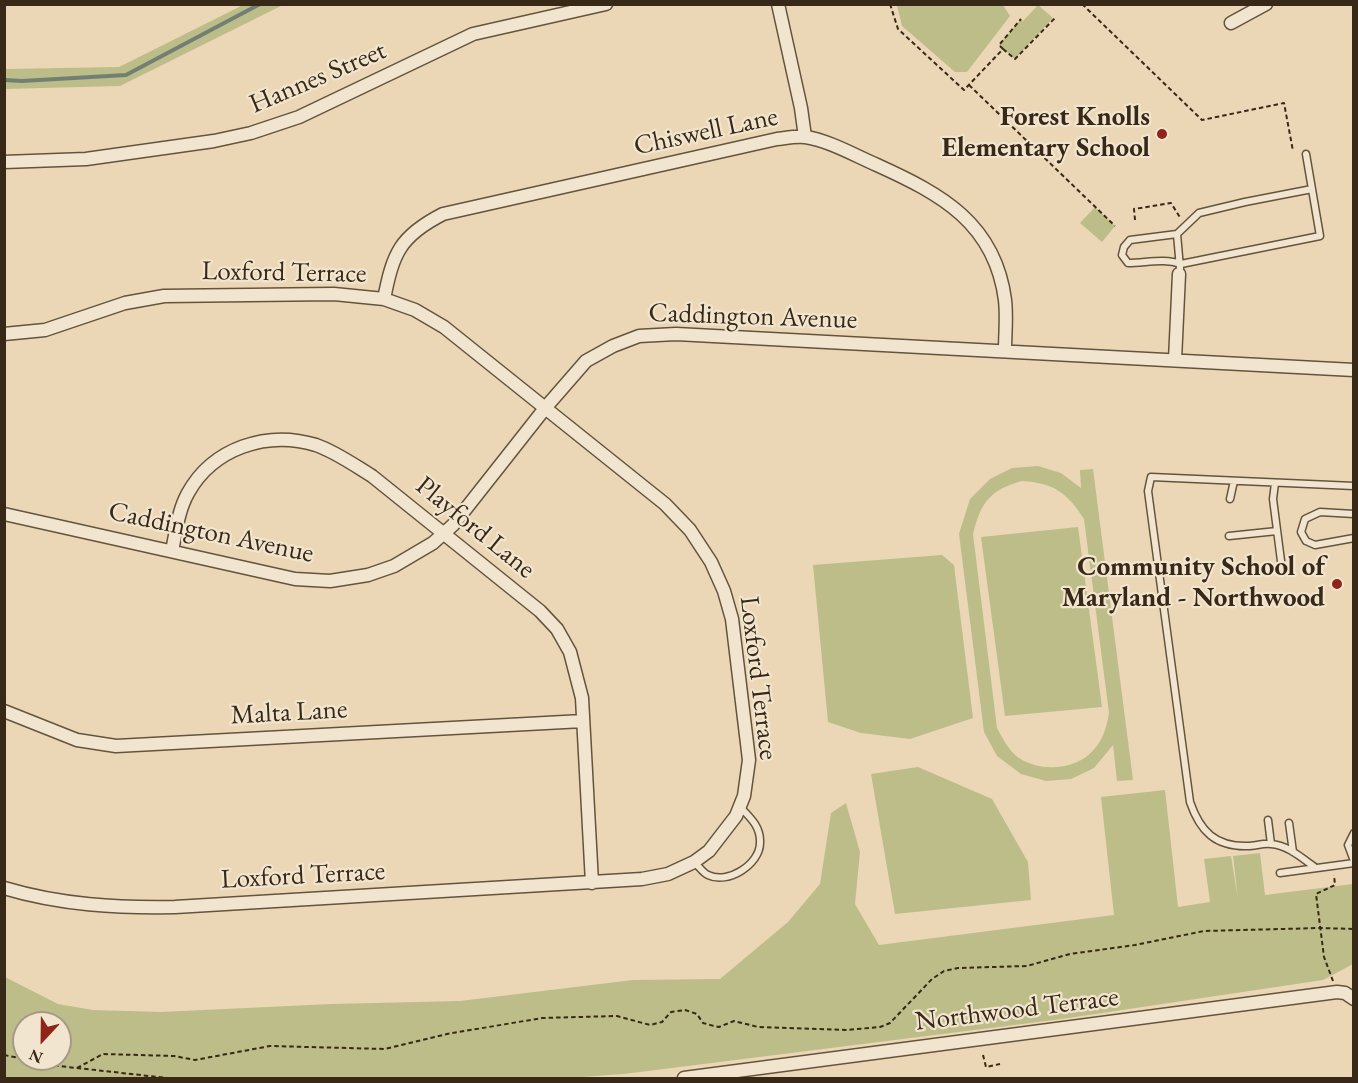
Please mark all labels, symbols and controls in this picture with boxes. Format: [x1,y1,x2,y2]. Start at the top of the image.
street label: Hannes Street [245,35,391,121]
street label: Chiswell Lane [631,101,781,163]
place label: Forest Knolls Elementary School [941,102,1150,165]
marker: Forest Knolls Elementary School [1155,127,1169,141]
street label: Loxford Terrace [201,255,367,291]
street label: Caddington Avenue [648,297,858,337]
street label: Playford Lane [409,470,541,586]
street label: Caddington Avenue [105,495,317,571]
place label: Community School of Maryland - Northwood [1062,552,1325,615]
marker: Community School of Maryland - Northwood [1330,577,1344,591]
street label: Loxford Terrace [732,594,784,762]
street label: Malta Lane [230,694,348,732]
street label: Loxford Terrace [220,856,386,896]
street label: Northwood Terrace [913,981,1121,1039]
north arrow [12,1011,72,1071]
text: N [26,1044,46,1068]

